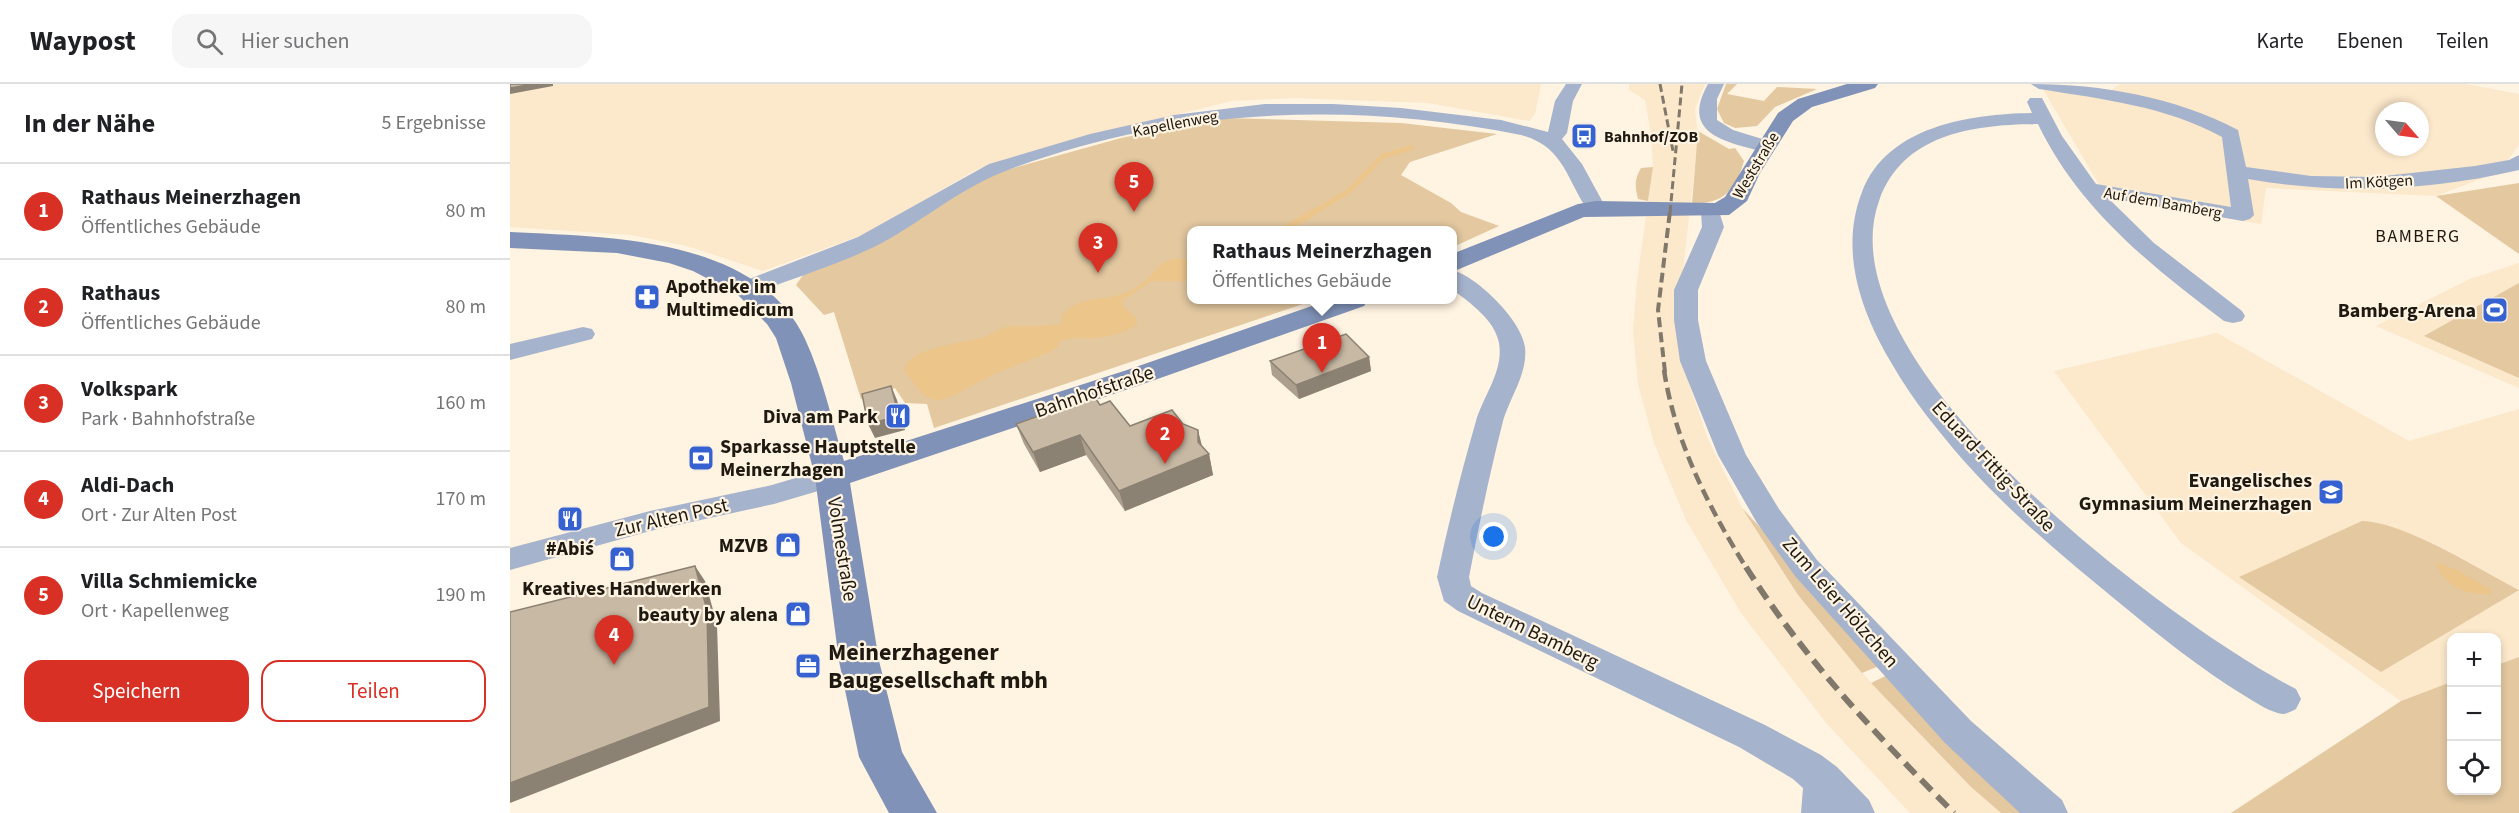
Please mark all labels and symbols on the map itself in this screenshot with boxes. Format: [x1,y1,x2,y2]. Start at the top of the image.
north arrow [2375,102,2429,156]
street label: Kapellenweg [1131,105,1220,143]
bus stop icon: Bahnhof/ZOB [1569,121,1599,151]
place label: Bahnhof/ZOB [1604,126,1698,148]
street label: Weststraße [1727,128,1784,203]
pin: 5 [1114,162,1154,212]
street label: Im Kötgen [2345,169,2414,195]
street label: Auf dem Bamberg [2102,182,2224,224]
pin: 3 [1078,224,1118,273]
district label: BAMBERG [2375,224,2461,249]
place label: Apotheke im Multimedicum [665,273,794,324]
pharmacy icon: Apotheke im Multimedicum [632,282,662,312]
sports icon: Bamberg-Arena [2480,295,2510,325]
place label: Bamberg-Arena [2338,297,2476,325]
pin: 1 [1302,324,1342,373]
street label: Bahnhofstraße [1031,359,1157,425]
street label: Eduard-Fittig-Straße [1925,395,2062,539]
restaurant icon: Diva am Park [883,401,913,431]
place label: Diva am Park [763,403,878,431]
pin: 2 [1146,414,1184,464]
place label: Sparkasse Hauptstelle Meinerzhagen [720,433,916,484]
bank icon: Sparkasse Hauptstelle Meinerzhagen [686,443,716,473]
place label: Evangelisches Gymnasium Meinerzhagen [2079,467,2312,518]
school or university icon: Evangelisches Gymnasium Meinerzhagen [2316,477,2346,507]
street label: Zur Alten Post [612,491,731,545]
street label: Volmestraße [820,495,864,603]
restaurant icon: #Abiś [555,504,585,534]
your location [1479,522,1508,551]
shop icon: MZVB [773,530,803,560]
street label: Zum Leier Hölzchen [1776,531,1905,674]
place label: MZVB [719,532,768,560]
place label: #Abiś [546,535,594,563]
shop icon: Kreatives Handwerken [607,544,637,574]
place label: Kreatives Handwerken [522,575,722,603]
street label: Unterm Bamberg [1462,588,1603,676]
shop icon: beauty by alena [783,599,813,629]
place label: beauty by alena [638,601,778,629]
pin: 4 [594,616,634,665]
place label: Meinerzhagener Baugesellschaft mbh [828,635,1048,698]
office icon: Meinerzhagener Baugesellschaft mbh [793,651,823,681]

